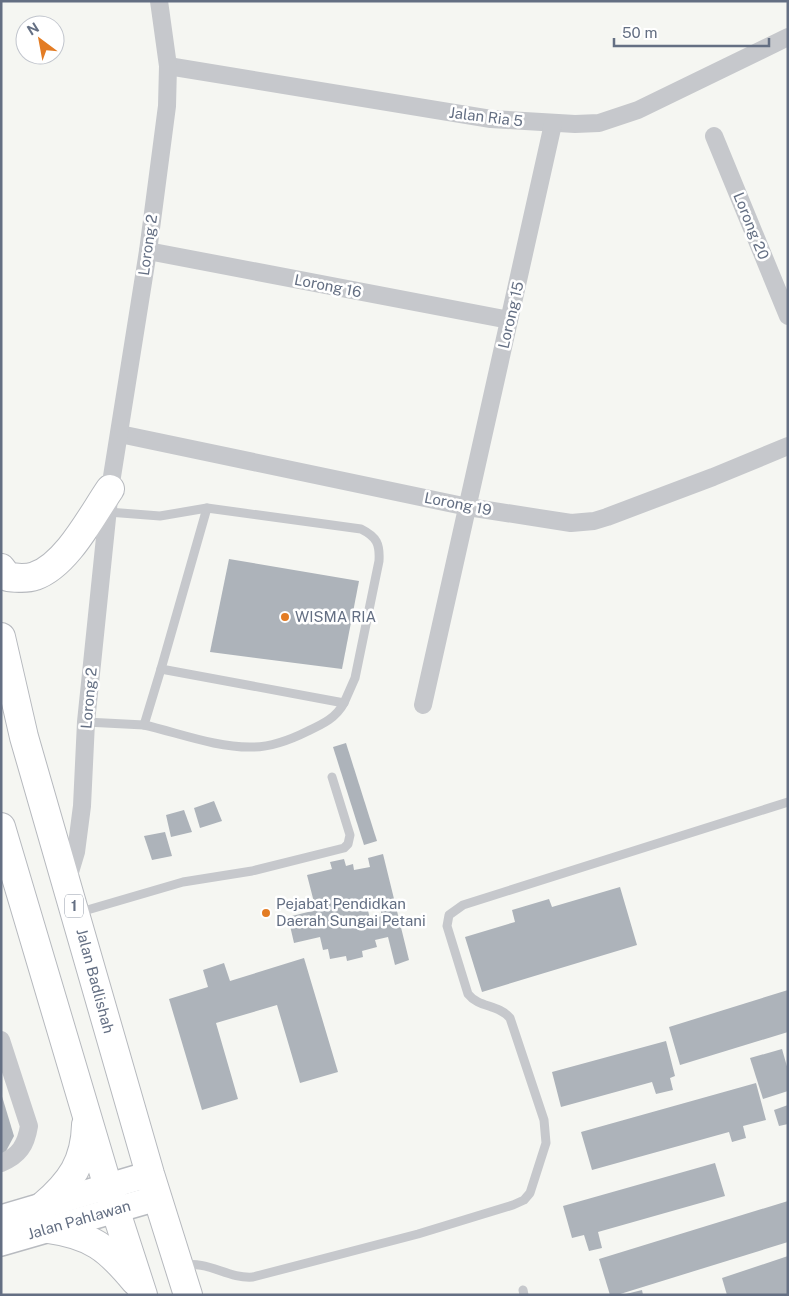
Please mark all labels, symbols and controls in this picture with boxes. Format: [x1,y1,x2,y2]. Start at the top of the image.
north arrow [15,15,65,65]
scale bar [614,15,769,47]
text: N [24,19,42,39]
text: 50 m [622,24,657,41]
street label: Jalan Ria 5 [448,104,524,129]
street label: Lorong 20 [730,190,773,262]
street label: Lorong 2 [135,213,160,277]
street label: Lorong 16 [293,271,363,300]
street label: Lorong 15 [495,280,526,350]
street label: Lorong 19 [423,489,493,518]
place label: WISMA RIA [295,608,377,625]
marker: WISMA RIA [279,611,291,623]
street label: Lorong 2 [77,666,100,729]
road number: 1 [65,894,83,918]
place label: Pejabat Pendidkan Daerah Sungai Petani [276,895,426,929]
marker: Pejabat Pendidkan Daerah Sungai Petani [260,907,272,919]
street label: Jalan Badlishah [73,927,118,1035]
street label: Jalan Pahlawan [25,1197,132,1242]

